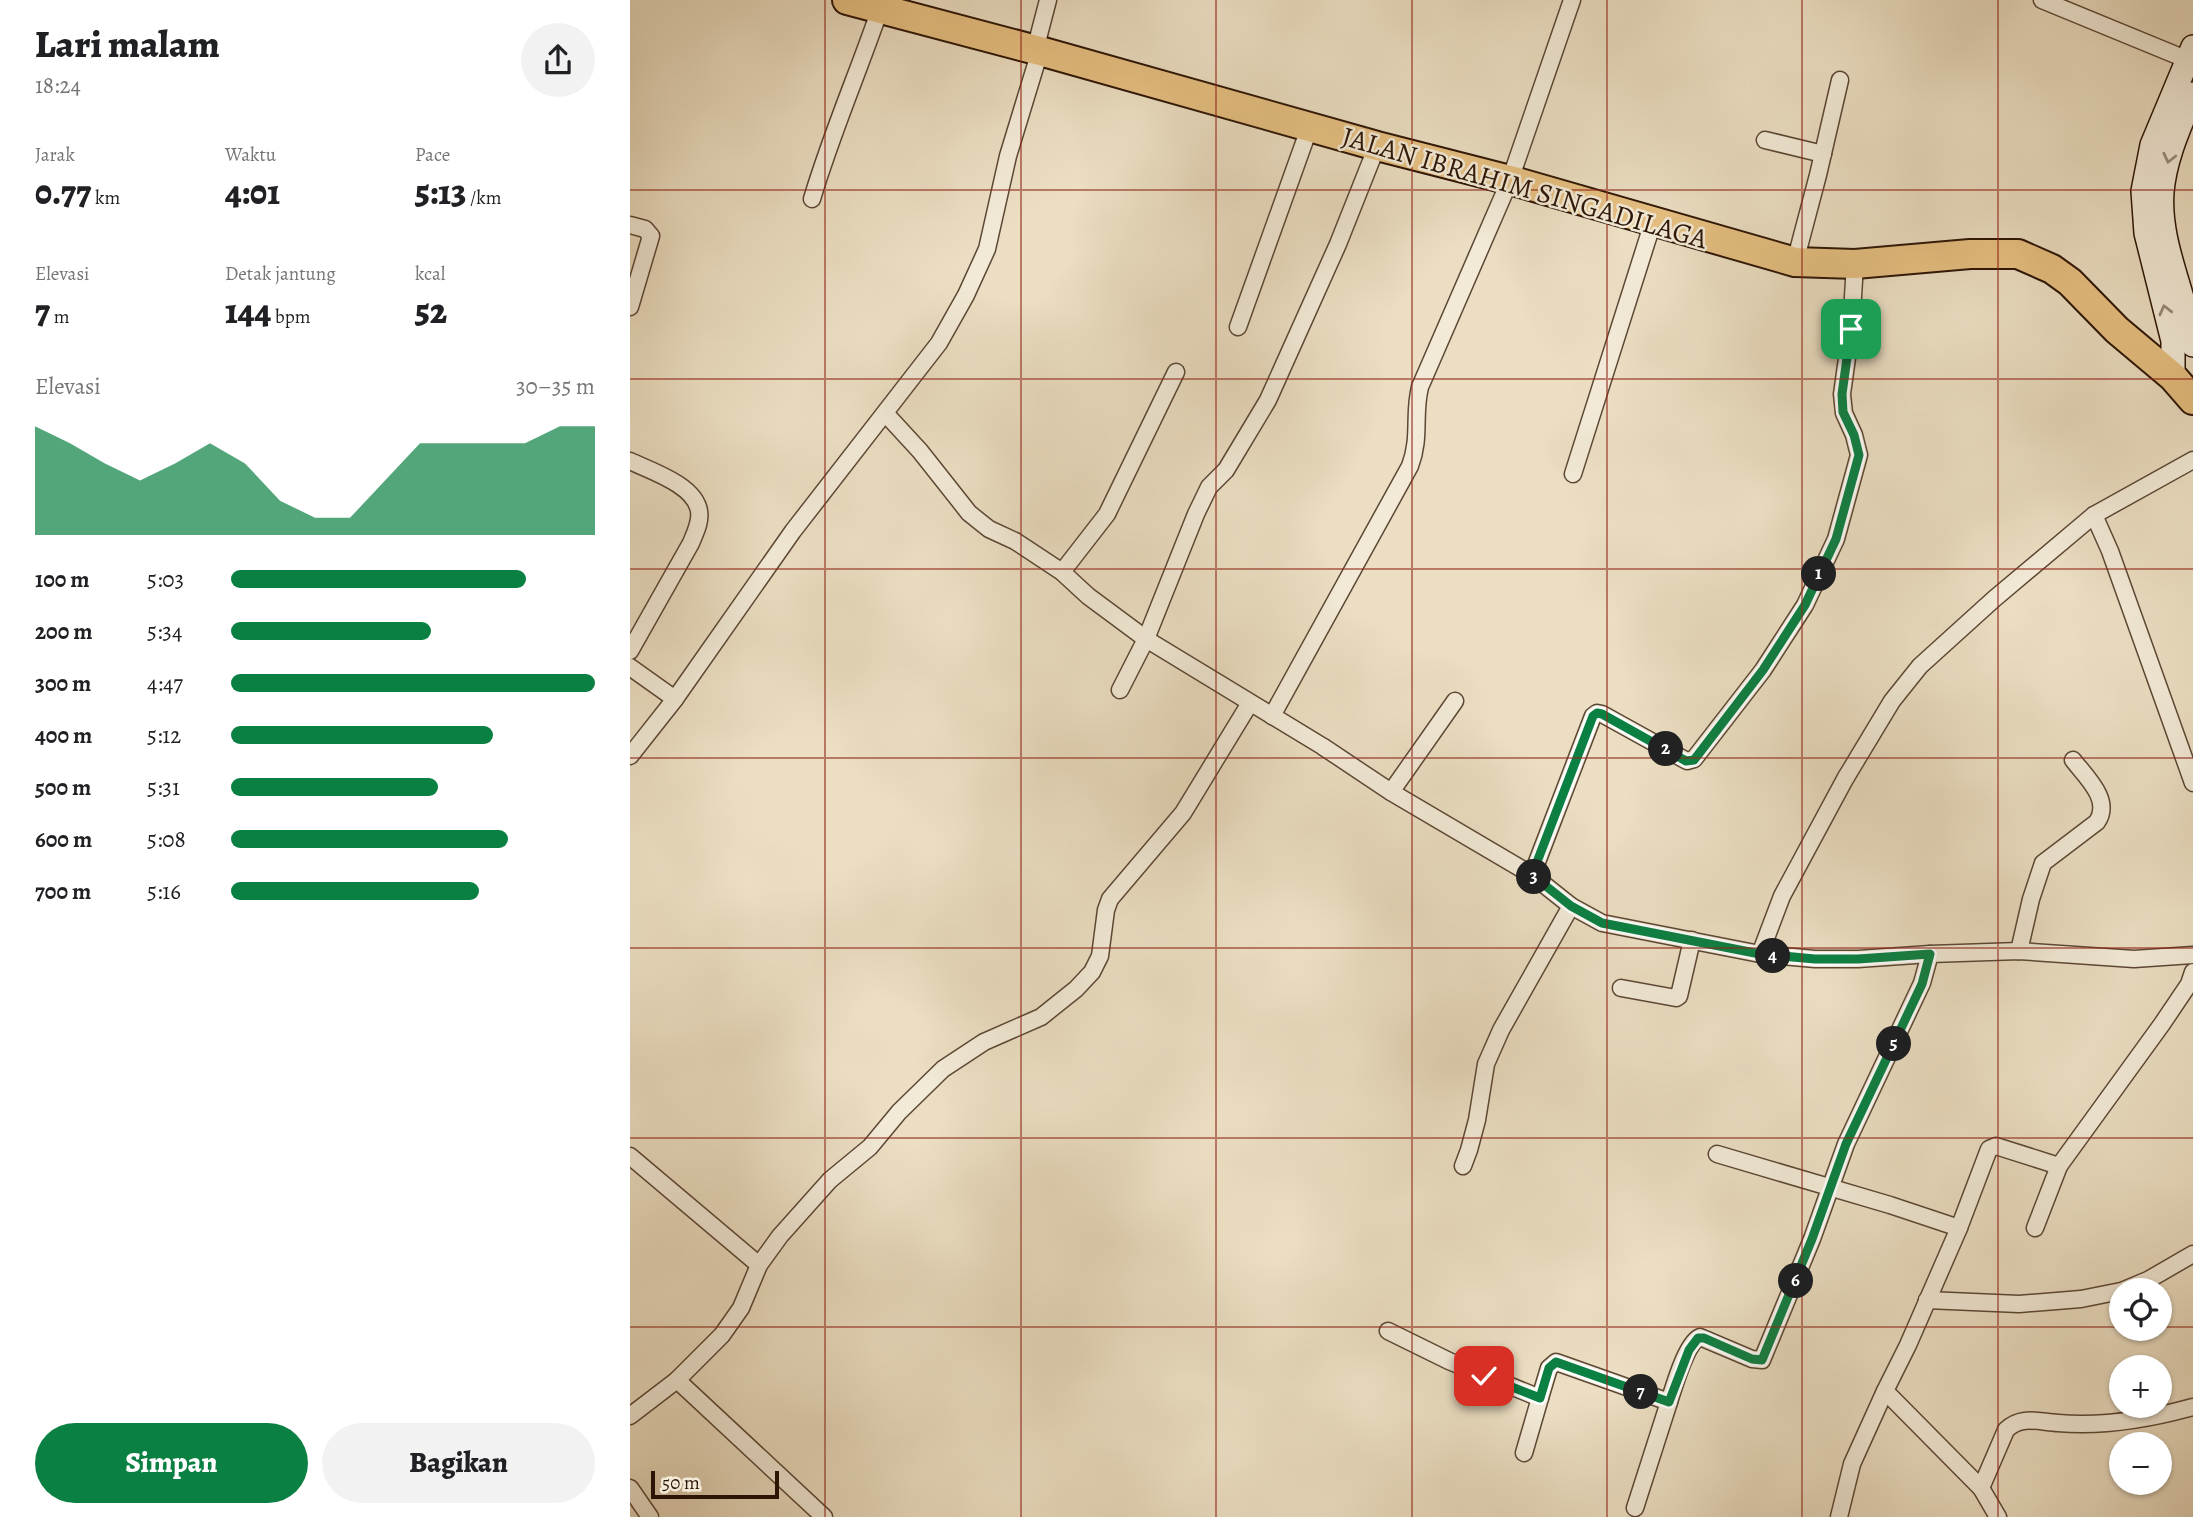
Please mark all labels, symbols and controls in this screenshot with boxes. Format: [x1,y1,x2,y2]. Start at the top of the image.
text: Lari malam [35,18,220,70]
button: share [521,23,595,97]
text: 18:24 [35,70,81,101]
street label: JALAN IBRAHIM SINGADILAGA [1337,117,1713,259]
text: Jarak [35,142,75,168]
text: Waktu [225,142,276,168]
text: Pace [415,142,450,168]
one-way arrow [2163,152,2177,164]
text: 0.77 [35,168,91,216]
text: 4:01 [225,168,280,216]
text: 5:13 [415,168,466,216]
text: km [91,185,120,211]
text: /km [466,185,502,211]
text: Elevasi [35,261,89,287]
text: Detak jantung [225,261,336,287]
text: kcal [415,261,445,287]
text: 7 [35,287,50,335]
text: 144 [225,287,271,335]
text: 52 [415,287,447,335]
pin [1821,299,1881,359]
text: m [50,304,70,330]
text: bpm [271,304,311,330]
one-way arrow [2159,304,2173,316]
icon: arrive [1832,310,1870,348]
text: Elevasi [35,371,101,402]
text: 30–35 m [516,371,595,402]
pin: 1 [1802,556,1836,592]
text: 1 [1815,560,1822,586]
text: 100 m [35,564,90,595]
text: 5:03 [147,564,184,595]
text: 200 m [35,616,93,647]
text: 5:34 [147,616,182,647]
text: 300 m [35,668,91,699]
text: 4:47 [147,668,183,699]
text: 400 m [35,720,92,751]
text: 5:12 [147,720,181,751]
pin: 2 [1648,732,1684,766]
text: 2 [1661,735,1670,761]
text: 500 m [35,772,91,803]
text: 5:31 [147,772,180,803]
text: 600 m [35,824,92,855]
text: 5:08 [147,824,186,855]
pin: 3 [1516,860,1552,894]
text: 3 [1529,863,1538,889]
text: 700 m [35,876,91,907]
text: 5:16 [147,876,181,907]
pin: 4 [1756,939,1790,974]
text: 4 [1768,942,1777,968]
pin: 5 [1876,1026,1912,1062]
text: 5 [1889,1030,1898,1056]
pin: 6 [1778,1264,1814,1298]
text: 6 [1791,1267,1800,1293]
map controls [2109,1278,2172,1495]
button: locate [2109,1278,2172,1341]
pin [1454,1346,1514,1406]
button: + [2109,1355,2172,1418]
icon: check [1465,1357,1503,1395]
pin: 7 [1623,1374,1658,1410]
text: 7 [1636,1378,1645,1404]
button: Simpan [35,1423,308,1503]
button: Bagikan [322,1423,595,1503]
button: − [2109,1432,2172,1495]
scale bar [651,1468,779,1500]
text: 50 m [662,1470,700,1496]

